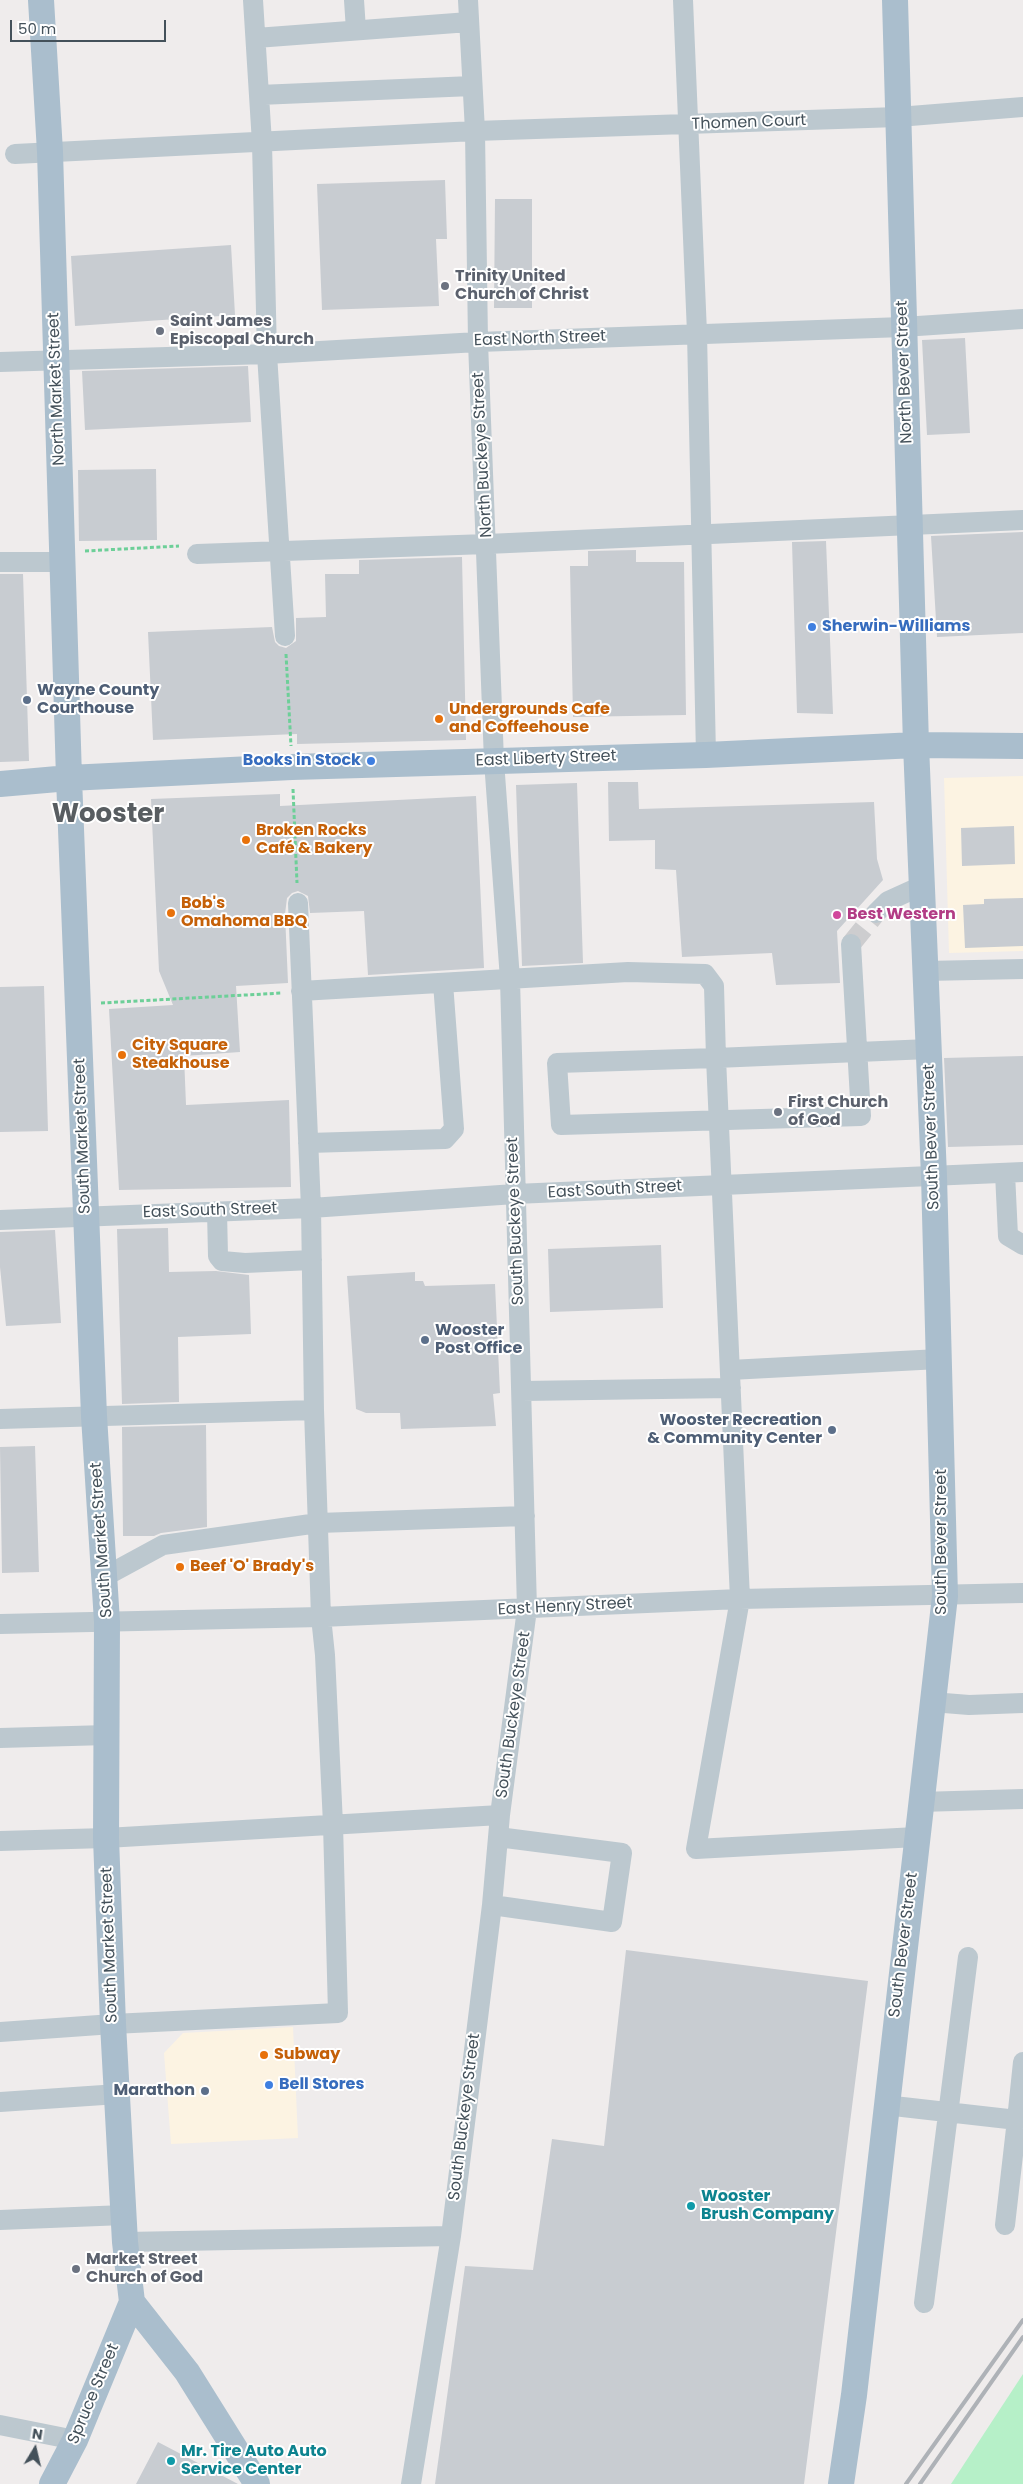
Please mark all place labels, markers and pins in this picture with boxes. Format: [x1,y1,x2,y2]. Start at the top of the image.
place label: Trinity United Church of Christ [455,267,589,305]
marker: Trinity United Church of Christ [439,280,451,292]
place label: Saint James Episcopal Church [170,312,314,350]
marker: Saint James Episcopal Church [154,325,166,337]
place label: Sherwin-Williams [822,617,970,637]
marker: Sherwin-Williams [806,621,818,633]
place label: Wayne County Courthouse [37,681,159,719]
marker: Wayne County Courthouse [21,694,33,706]
place label: Undergrounds Cafe and Coffeehouse [449,700,610,738]
marker: Undergrounds Cafe and Coffeehouse [433,713,445,725]
place label: Books in Stock [243,751,361,771]
marker: Books in Stock [365,755,377,767]
place label: Broken Rocks Café & Bakery [256,821,372,859]
marker: Broken Rocks Café & Bakery [240,834,252,846]
place label: Bob's Omahoma BBQ [181,894,307,932]
place label: Best Western [847,905,956,925]
marker: Bob's Omahoma BBQ [165,907,177,919]
marker: Best Western [831,909,843,921]
place label: City Square Steakhouse [132,1036,229,1074]
marker: City Square Steakhouse [116,1049,128,1061]
place label: First Church of God [788,1093,888,1131]
marker: First Church of God [772,1106,784,1118]
place label: Wooster Post Office [435,1321,522,1359]
marker: Wooster Post Office [419,1334,431,1346]
place label: Wooster Recreation & Community Center [647,1411,822,1449]
marker: Wooster Recreation & Community Center [826,1424,838,1436]
place label: Beef 'O' Brady's [190,1557,314,1577]
marker: Beef 'O' Brady's [174,1561,186,1573]
place label: Subway [274,2045,340,2065]
marker: Subway [258,2049,270,2061]
place label: Bell Stores [279,2075,364,2095]
marker: Bell Stores [263,2079,275,2091]
place label: Marathon [113,2081,195,2101]
marker: Marathon [199,2085,211,2097]
place label: Wooster Brush Company [701,2187,834,2225]
marker: Wooster Brush Company [685,2200,697,2212]
place label: Market Street Church of God [86,2250,203,2288]
marker: Market Street Church of God [70,2263,82,2275]
place label: Mr. Tire Auto Auto Service Center [181,2442,327,2480]
marker: Mr. Tire Auto Auto Service Center [165,2455,177,2467]

